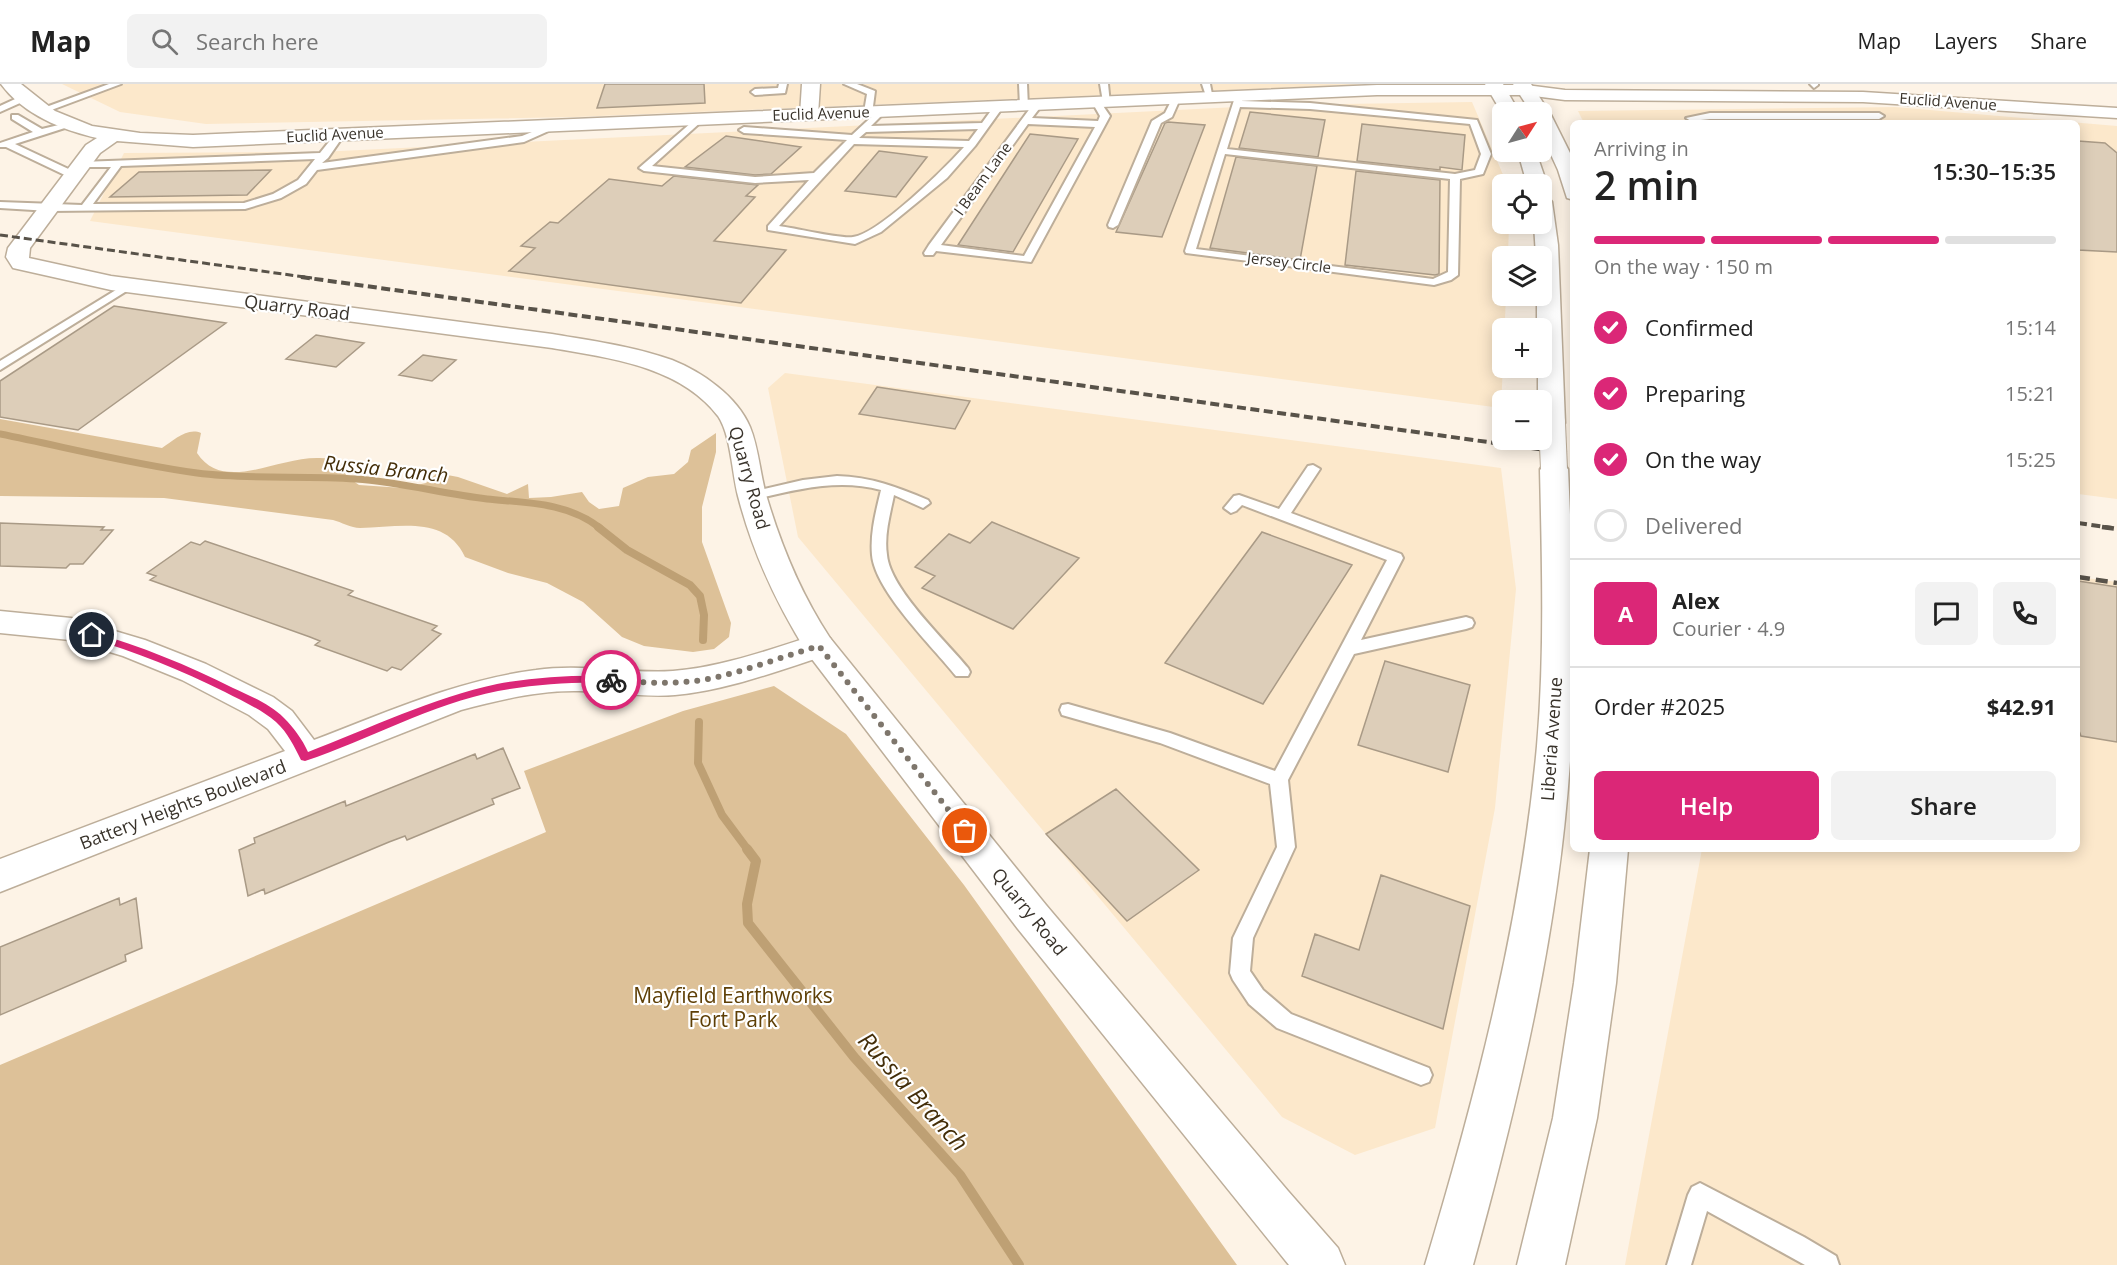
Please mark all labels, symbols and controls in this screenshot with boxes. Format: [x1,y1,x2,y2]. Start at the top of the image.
search box [127,14,547,68]
text: Map [30,22,91,60]
icon: search [148,25,181,58]
text: Search here [196,26,319,56]
text: Map [1858,27,1901,55]
text: Layers [1934,27,1998,55]
text: Share [2031,27,2087,55]
street label: Euclid Avenue [1899,88,1997,114]
street label: Euclid Avenue [772,101,870,125]
north arrow [1492,102,1552,162]
map controls [1492,102,1552,450]
street label: Euclid Avenue [286,121,384,147]
text: Arriving in [1594,135,1689,162]
street label: I Beam Lane [949,138,1016,219]
text: 15:30–15:35 [1932,156,2056,186]
text: 2 min [1594,158,1699,211]
button: locate [1492,174,1552,234]
button: layers [1492,246,1552,306]
street label: Jersey Circle [1244,247,1332,277]
text: On the way · 150 m [1594,253,1773,280]
street label: Quarry Road [243,289,351,325]
icon: check [1594,311,1627,344]
text: Confirmed [1645,312,1754,342]
text: 15:14 [2005,314,2056,341]
button: + [1492,318,1552,378]
icon: check [1594,377,1627,410]
text: Preparing [1645,378,1745,408]
text: 15:21 [2005,380,2056,407]
button: − [1492,390,1552,450]
street label: Quarry Road [724,423,776,532]
icon: check [1594,443,1627,476]
text: On the way [1645,444,1761,474]
text: 15:25 [2005,446,2056,473]
water label: Russia Branch [322,449,450,488]
text: Delivered [1645,510,1743,540]
button: chat [1915,582,1978,645]
button: phone [1993,582,2056,645]
text: Alex [1672,585,1720,615]
text: A [1618,598,1633,628]
pin [66,609,117,660]
text: Courier · 4.9 [1672,615,1785,642]
icon: home [75,618,108,651]
courier [581,650,641,710]
icon: bike [595,664,628,697]
street label: Liberia Avenue [1535,676,1567,802]
text: Order #2025 [1594,691,1725,721]
text: $42.91 [1987,691,2056,721]
street label: Battery Heights Boulevard [76,754,289,855]
button: Help [1594,771,1819,840]
button: Share [1831,771,2056,840]
pin [939,805,990,856]
icon: bag [948,814,981,847]
street label: Quarry Road [987,862,1073,960]
park label: Mayfield Earthworks Fort Park [633,981,833,1033]
water label: Russia Branch [852,1024,977,1158]

